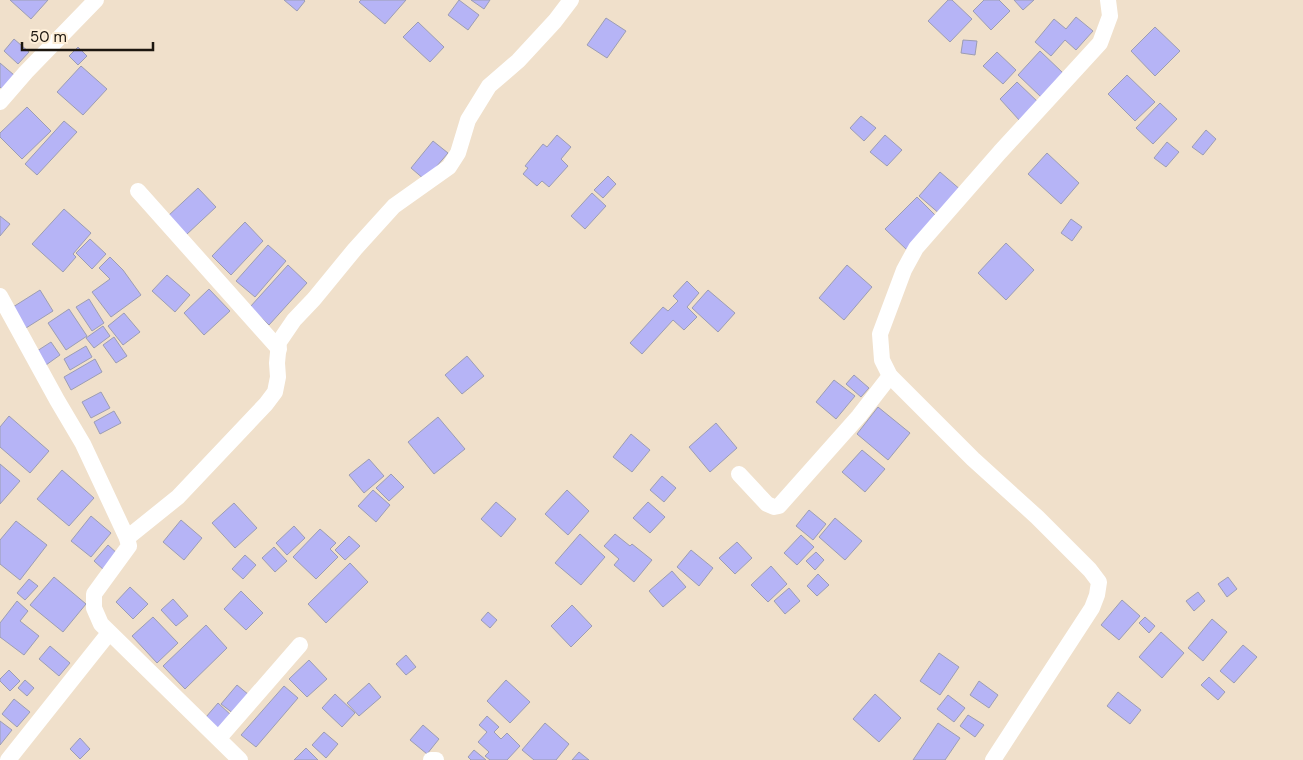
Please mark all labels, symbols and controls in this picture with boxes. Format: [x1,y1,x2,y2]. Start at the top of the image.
scale bar [22,20,154,52]
text: 50 m [30,27,67,47]

